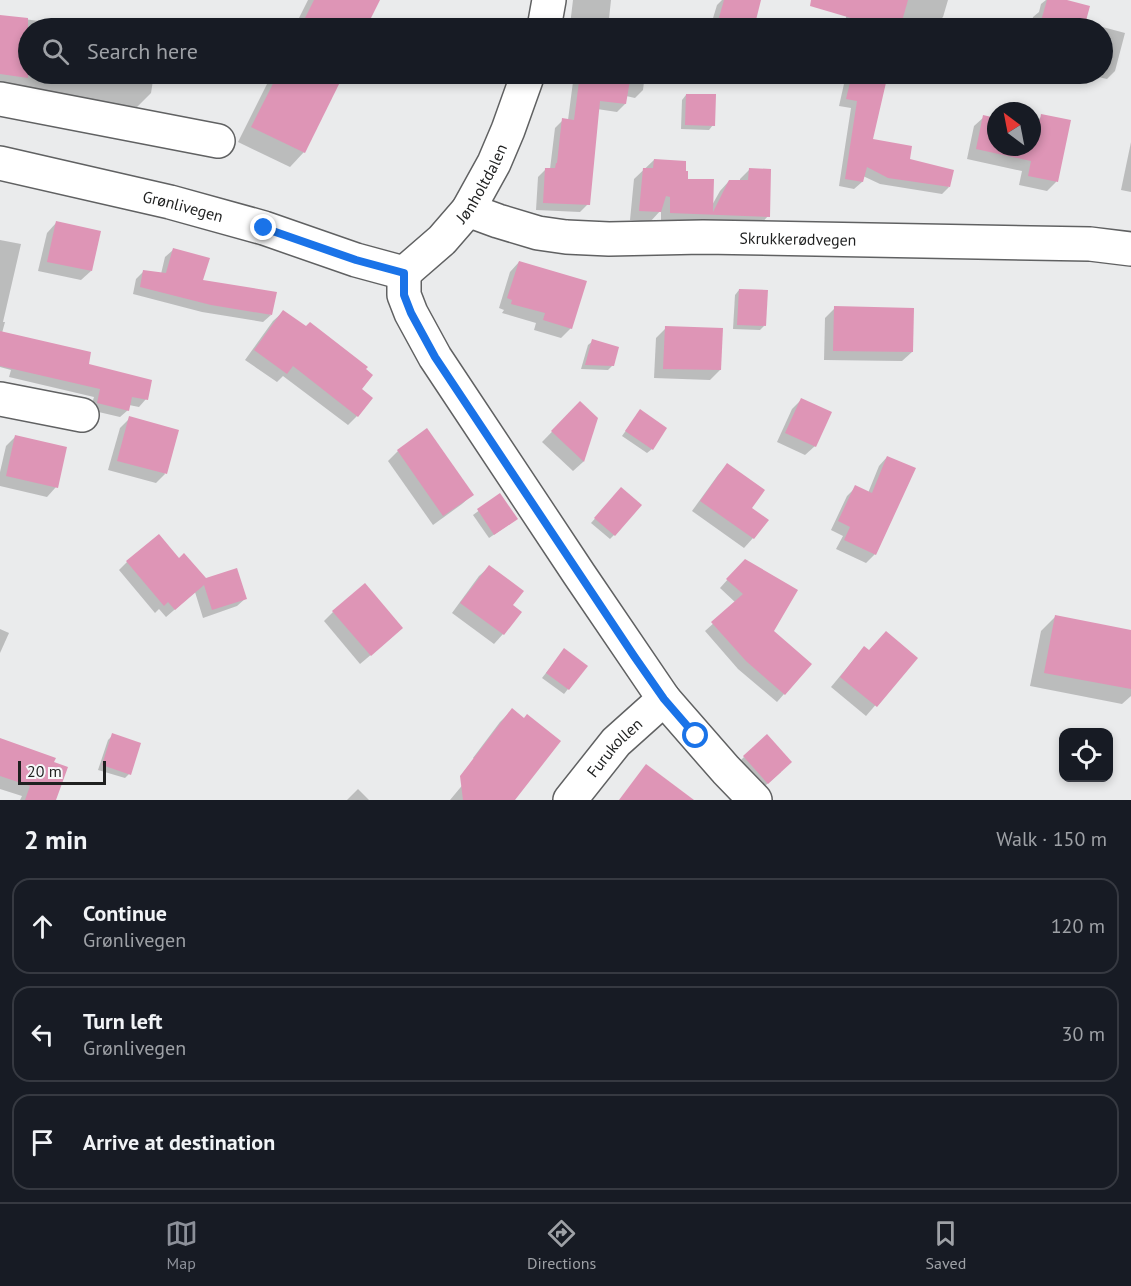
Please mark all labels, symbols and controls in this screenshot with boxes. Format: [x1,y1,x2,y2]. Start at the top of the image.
search box [18,18,1113,84]
icon: search [39,35,72,68]
text: Search here [87,37,198,65]
north arrow [987,102,1041,156]
street label: Jønholtdalen [451,141,511,228]
street label: Grønlivegen [141,186,226,226]
route end [250,214,276,240]
street label: Skrukkerødvegen [739,228,857,250]
street label: Furukollen [582,713,646,781]
route start [682,722,708,748]
map controls [1059,728,1113,782]
button: locate [1059,728,1113,782]
scale bar [18,758,106,786]
text: 20 m [27,761,62,781]
text: 2 min [24,823,87,856]
text: Walk · 150 m [996,826,1107,852]
text: Continue [83,899,167,927]
icon: ahead [26,910,59,943]
text: 120 m [1051,913,1105,939]
text: Grønlivegen [83,927,186,953]
text: Turn left [83,1007,163,1035]
icon: left [26,1018,59,1051]
text: 30 m [1062,1021,1105,1047]
text: Grønlivegen [83,1035,186,1061]
icon: arrive [26,1126,59,1159]
text: Arrive at destination [83,1128,275,1156]
tab: Map [165,1217,198,1273]
tab: Directions [527,1217,596,1273]
tab: Saved [926,1217,966,1273]

